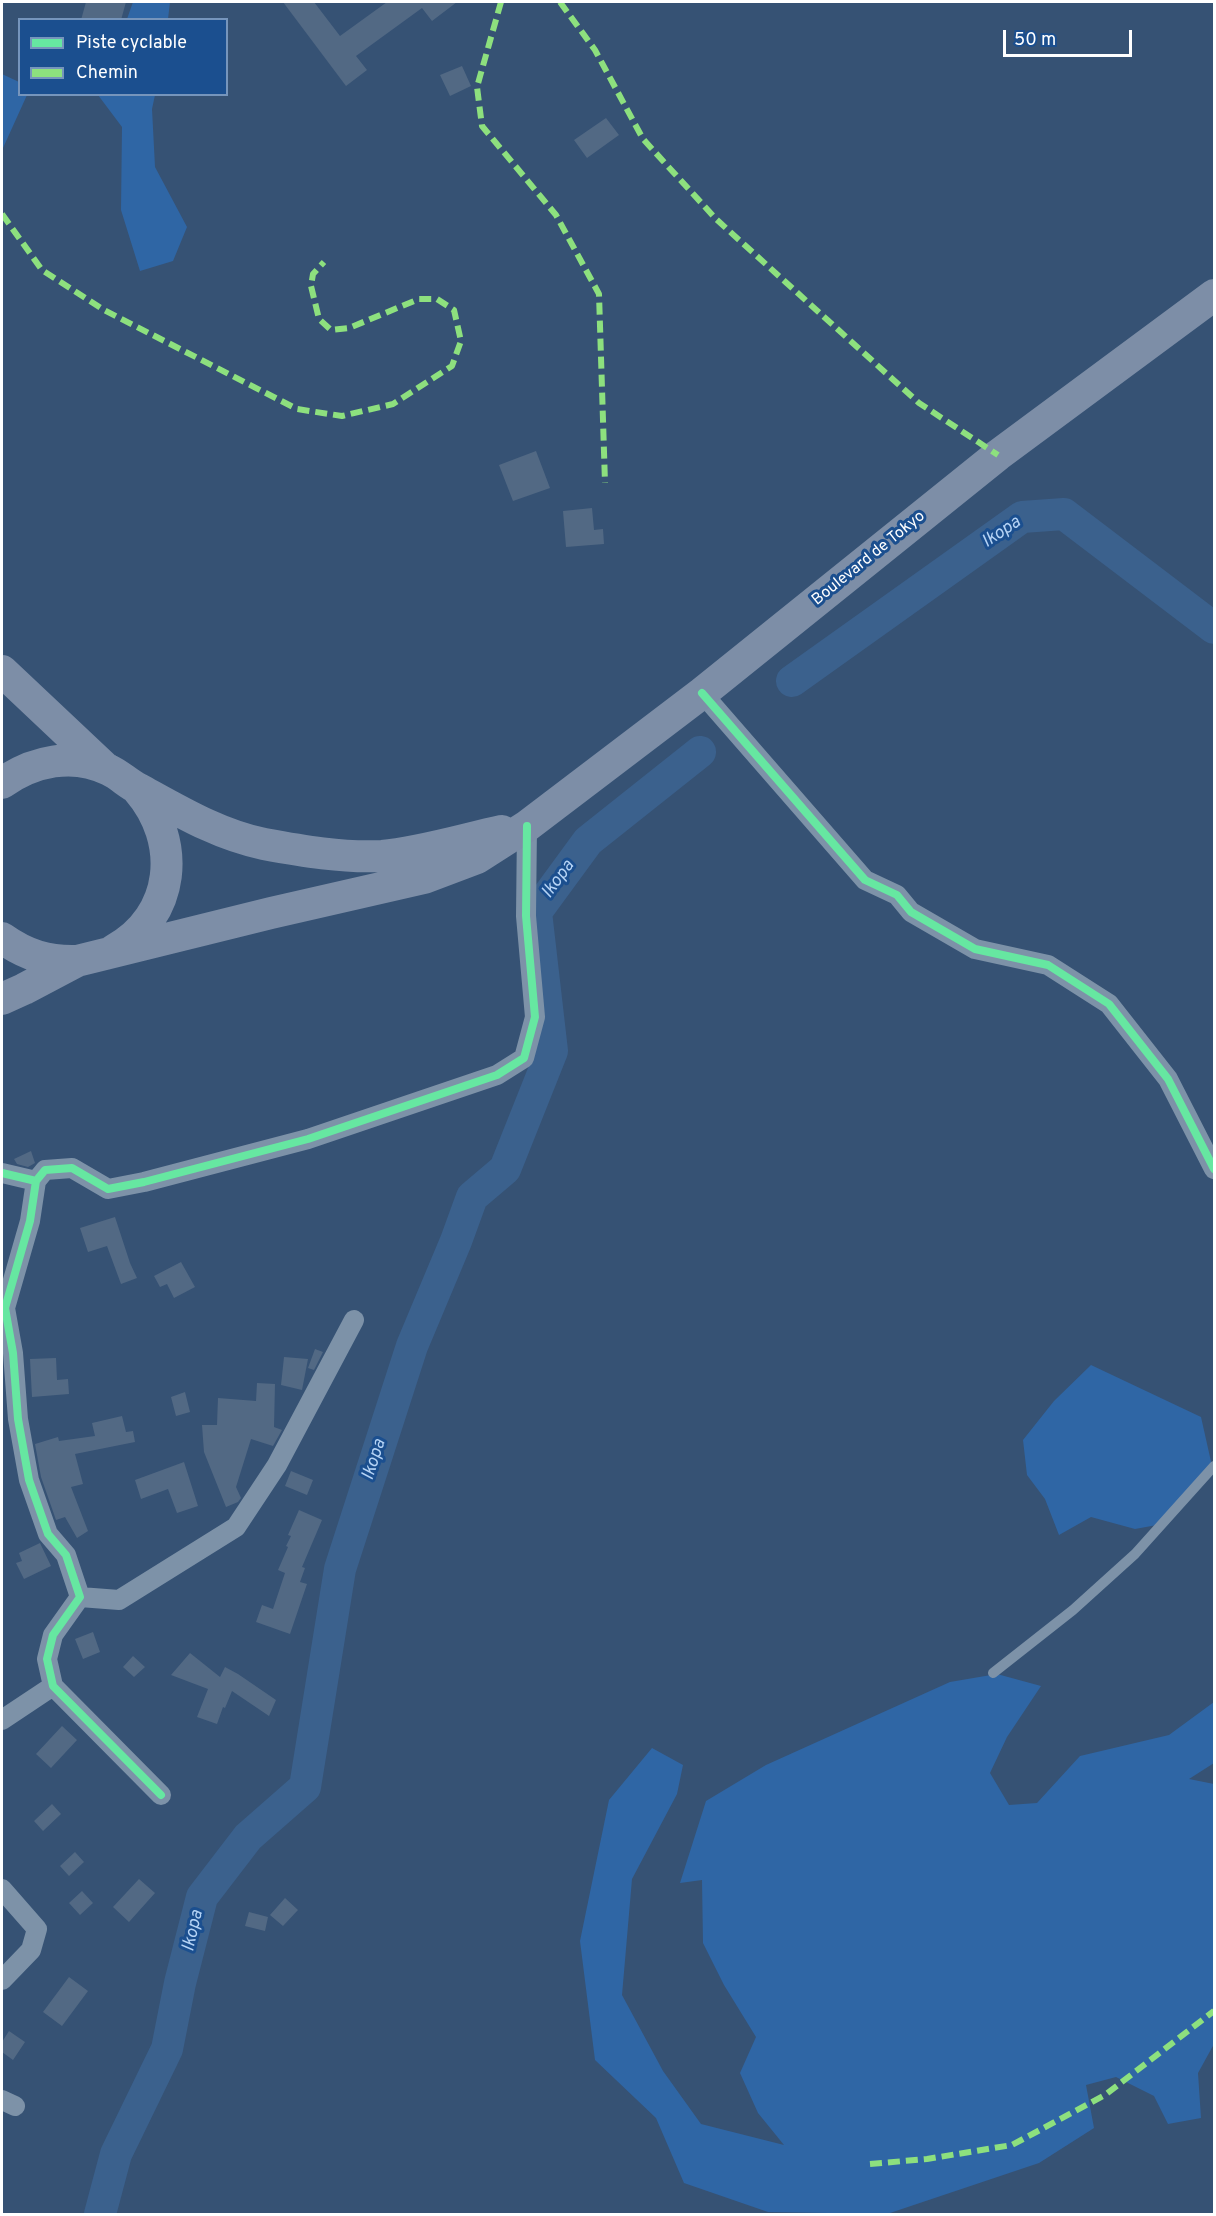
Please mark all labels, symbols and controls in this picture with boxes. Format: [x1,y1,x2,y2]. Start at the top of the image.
legend [18,18,228,96]
scale bar [1006,18,1135,56]
text: 50 m [1014,29,1056,52]
text: Piste cyclable [76,32,187,55]
text: Chemin [76,62,138,85]
street label: Boulevard de Tokyo [809,508,929,610]
water label: Ikopa [979,512,1025,554]
water label: Ikopa [538,857,580,903]
water label: Ikopa [358,1437,392,1483]
water label: Ikopa [179,1908,209,1954]

